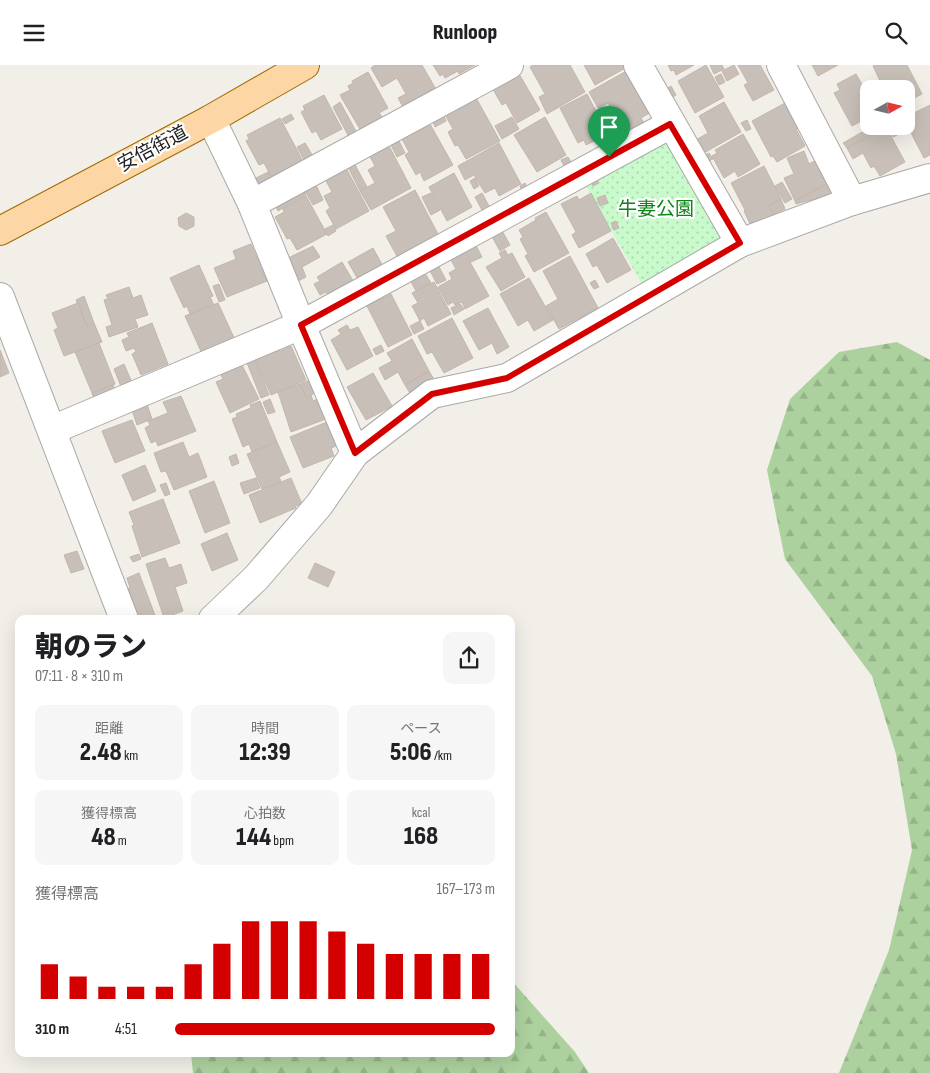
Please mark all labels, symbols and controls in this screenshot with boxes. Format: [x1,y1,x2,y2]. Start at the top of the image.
icon: menu [20,19,48,47]
text: Runloop [433,19,497,46]
icon: search [882,19,910,47]
north arrow [860,80,915,135]
map controls [860,80,915,135]
pin [588,106,630,157]
icon: arrive [595,113,623,141]
street label: 安倍街道 [114,121,192,177]
park label: 牛妻公園 [618,198,694,221]
text: 朝のラン [35,631,147,664]
button: share [443,632,495,684]
text: 07:11 · 8 × 310 m [35,667,123,686]
text: 距離 [95,720,123,737]
text: 時間 [251,720,279,737]
text: ペース [400,720,442,737]
text: 2.48 [80,737,122,768]
text: 12:39 [239,737,291,768]
text: 5:06 [390,737,432,768]
text: km [122,747,138,764]
text: /km [432,747,452,764]
text: kcal [412,804,430,821]
text: 獲得標高 [81,805,137,822]
text: 心拍数 [244,805,286,822]
text: 168 [404,821,438,852]
text: 48 [91,822,116,853]
text: 144 [236,822,271,853]
text: m [116,832,127,849]
text: bpm [271,832,294,849]
text: 167–173 m [436,880,495,899]
text: 獲得標高 [35,885,99,904]
text: 310 m [35,1020,69,1039]
text: 4:51 [115,1020,137,1039]

